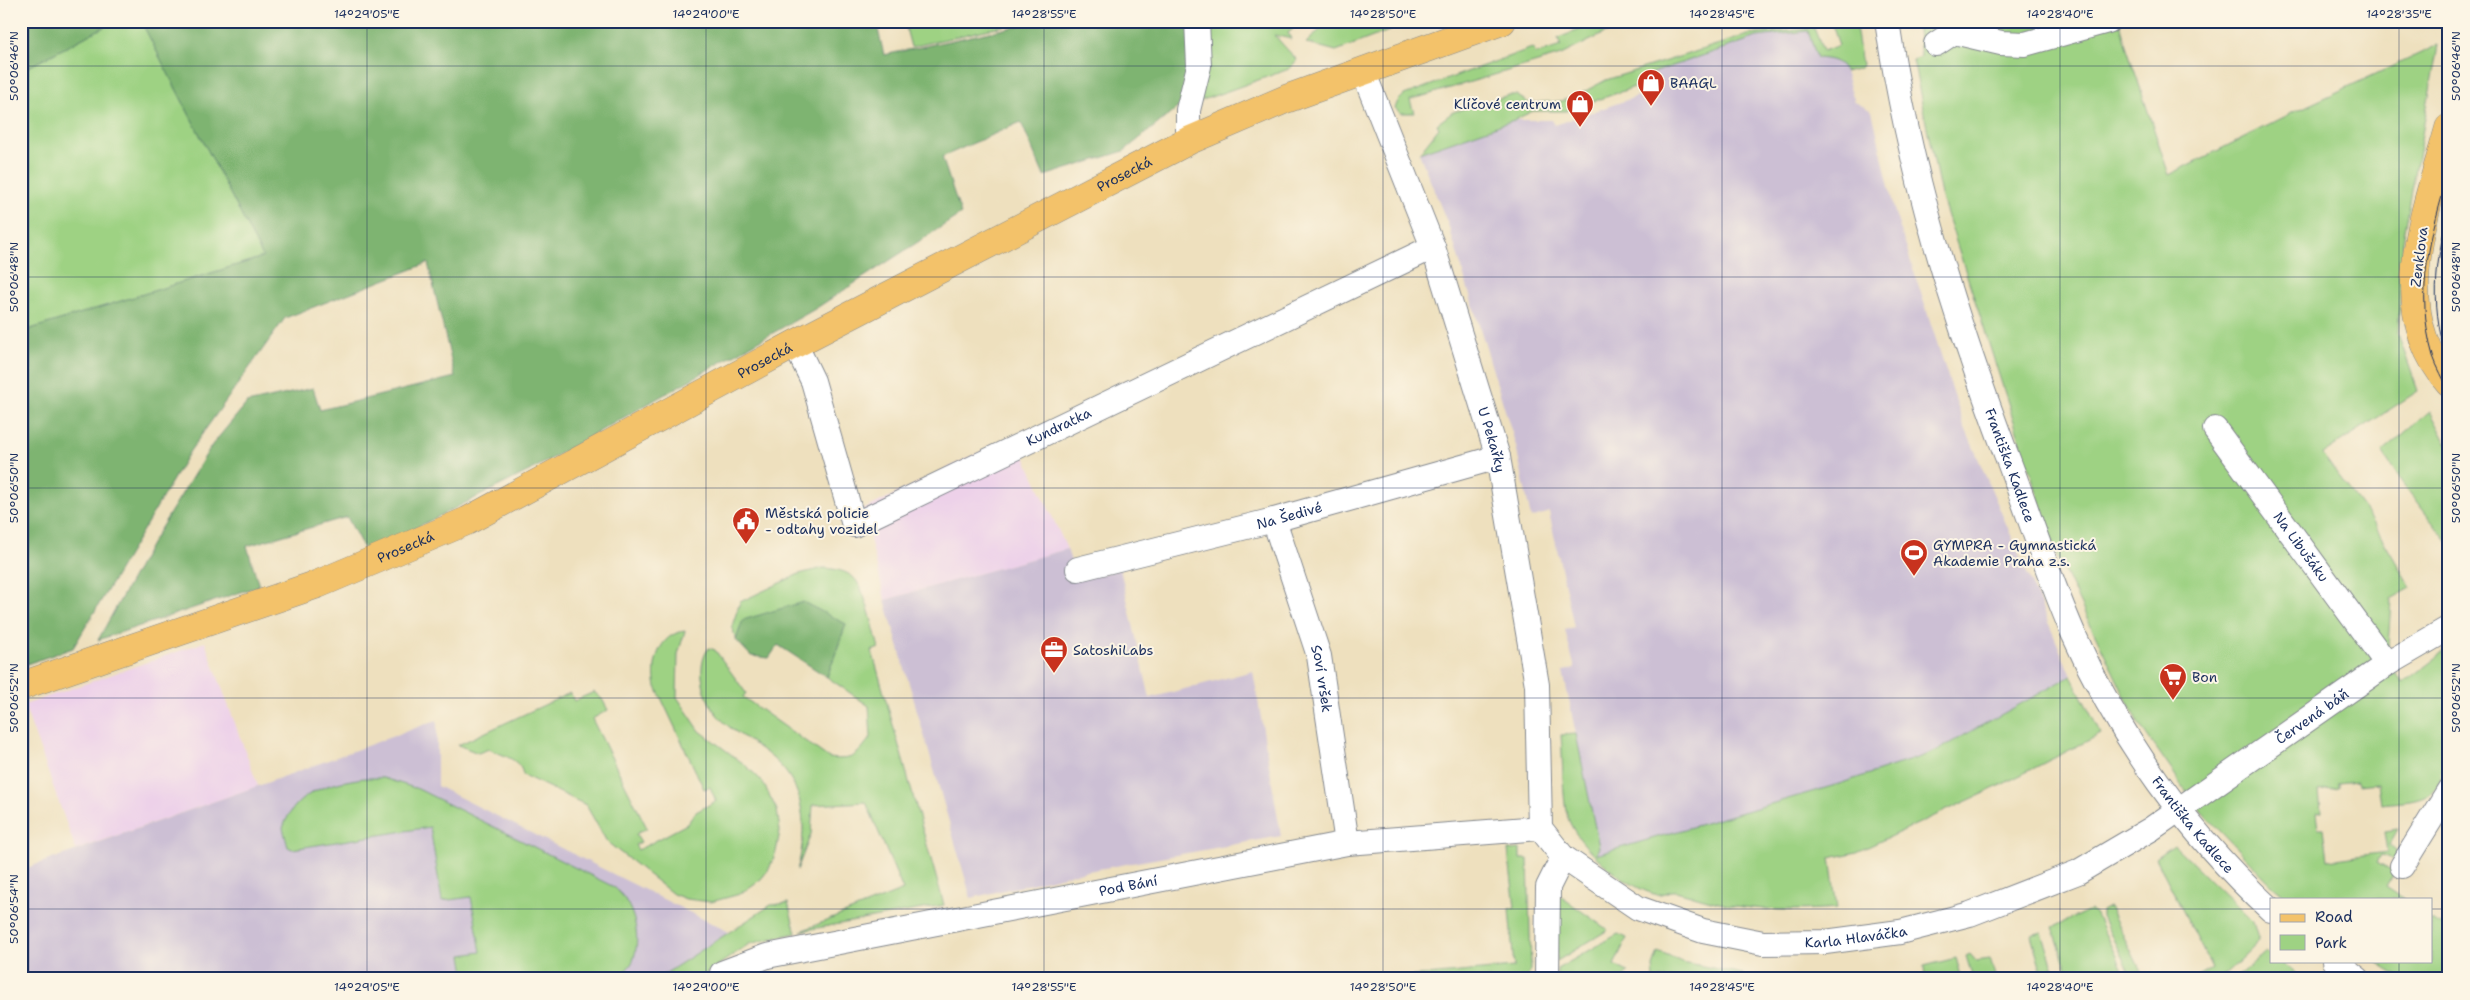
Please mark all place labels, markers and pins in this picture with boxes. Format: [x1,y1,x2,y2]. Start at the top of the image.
shop icon: BAAGL [1636,68,1666,107]
place label: BAAGL [1670,74,1717,92]
shop icon: Klíčové centrum [1565,89,1595,128]
place label: Klíčové centrum [1454,95,1561,113]
place label: Městská policie - odtahy vozidel [765,504,879,538]
public building icon: Městská policie - odtahy vozidel [731,506,761,545]
place label: GYMPRA - Gymnastická Akademie Praha z.s. [1933,536,2096,570]
sports icon: GYMPRA - Gymnastická Akademie Praha z.s. [1899,538,1929,577]
office icon: SatoshiLabs [1039,635,1069,674]
place label: SatoshiLabs [1073,641,1154,659]
supermarket icon: Bon [2158,662,2188,701]
place label: Bon [2192,668,2218,686]

